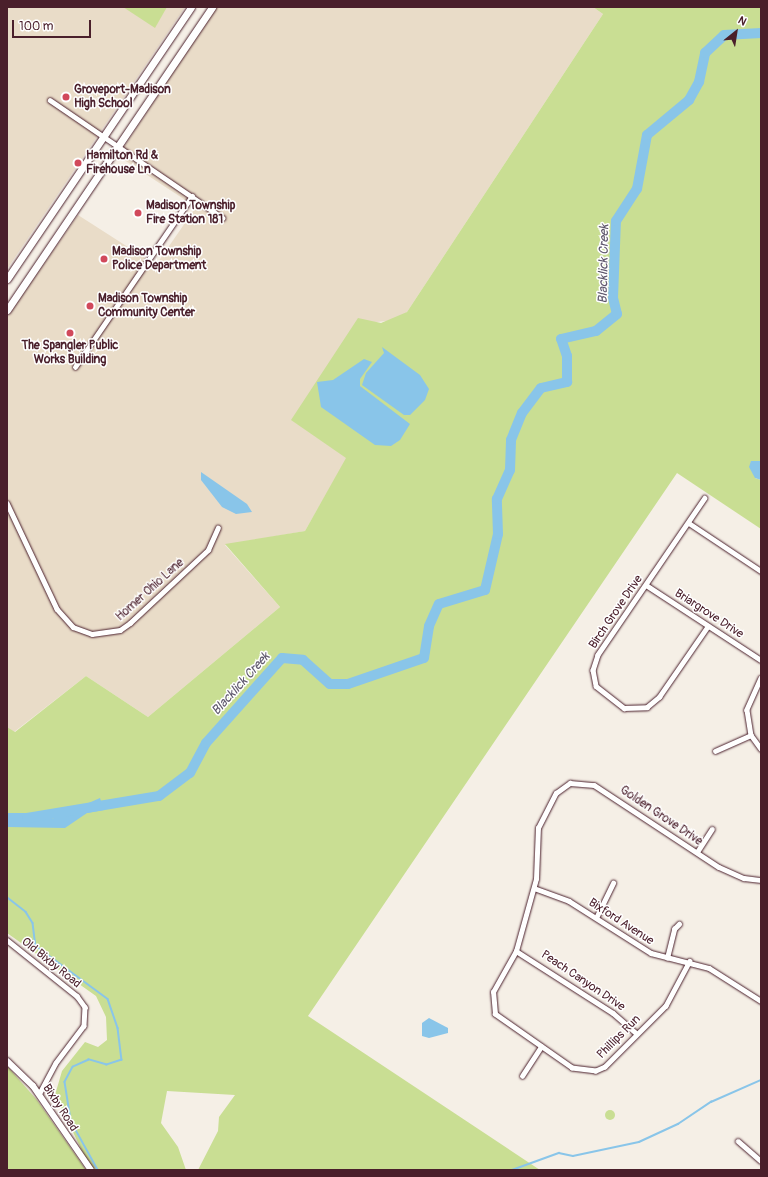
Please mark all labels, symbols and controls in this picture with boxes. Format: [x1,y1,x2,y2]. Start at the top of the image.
scale bar [14,12,93,38]
north arrow [716,12,756,52]
text: N [736,14,749,29]
text: 100 m [19,19,53,34]
place label: Groveport-Madison High School [74,83,171,111]
marker: Groveport-Madison High School [61,92,71,102]
place label: Hamilton Rd & Firehouse Ln [86,149,158,177]
marker: Hamilton Rd & Firehouse Ln [73,158,83,168]
place label: Madison Township Fire Station 181 [146,199,235,227]
marker: Madison Township Fire Station 181 [133,208,143,218]
water label: Blacklick Creek [596,224,612,304]
place label: Madison Township Police Department [112,245,206,273]
marker: Madison Township Police Department [99,254,109,264]
place label: Madison Township Community Center [98,292,195,320]
marker: Madison Township Community Center [85,301,95,311]
marker: The Spangler Public Works Building [65,328,75,338]
place label: The Spangler Public Works Building [22,339,118,367]
street label: Homer Ohio Lane [113,556,187,624]
street label: Birch Grove Drive [586,573,646,651]
street label: Briargrove Drive [672,586,746,642]
water label: Blacklick Creek [209,649,273,719]
street label: Golden Grove Drive [617,783,705,849]
street label: Bixford Avenue [586,896,656,948]
street label: Old Bixby Road [18,935,84,991]
street label: Peach Canyon Drive [538,948,628,1014]
street label: Phillips Run [594,1012,644,1062]
street label: Bixby Road [39,1082,81,1134]

